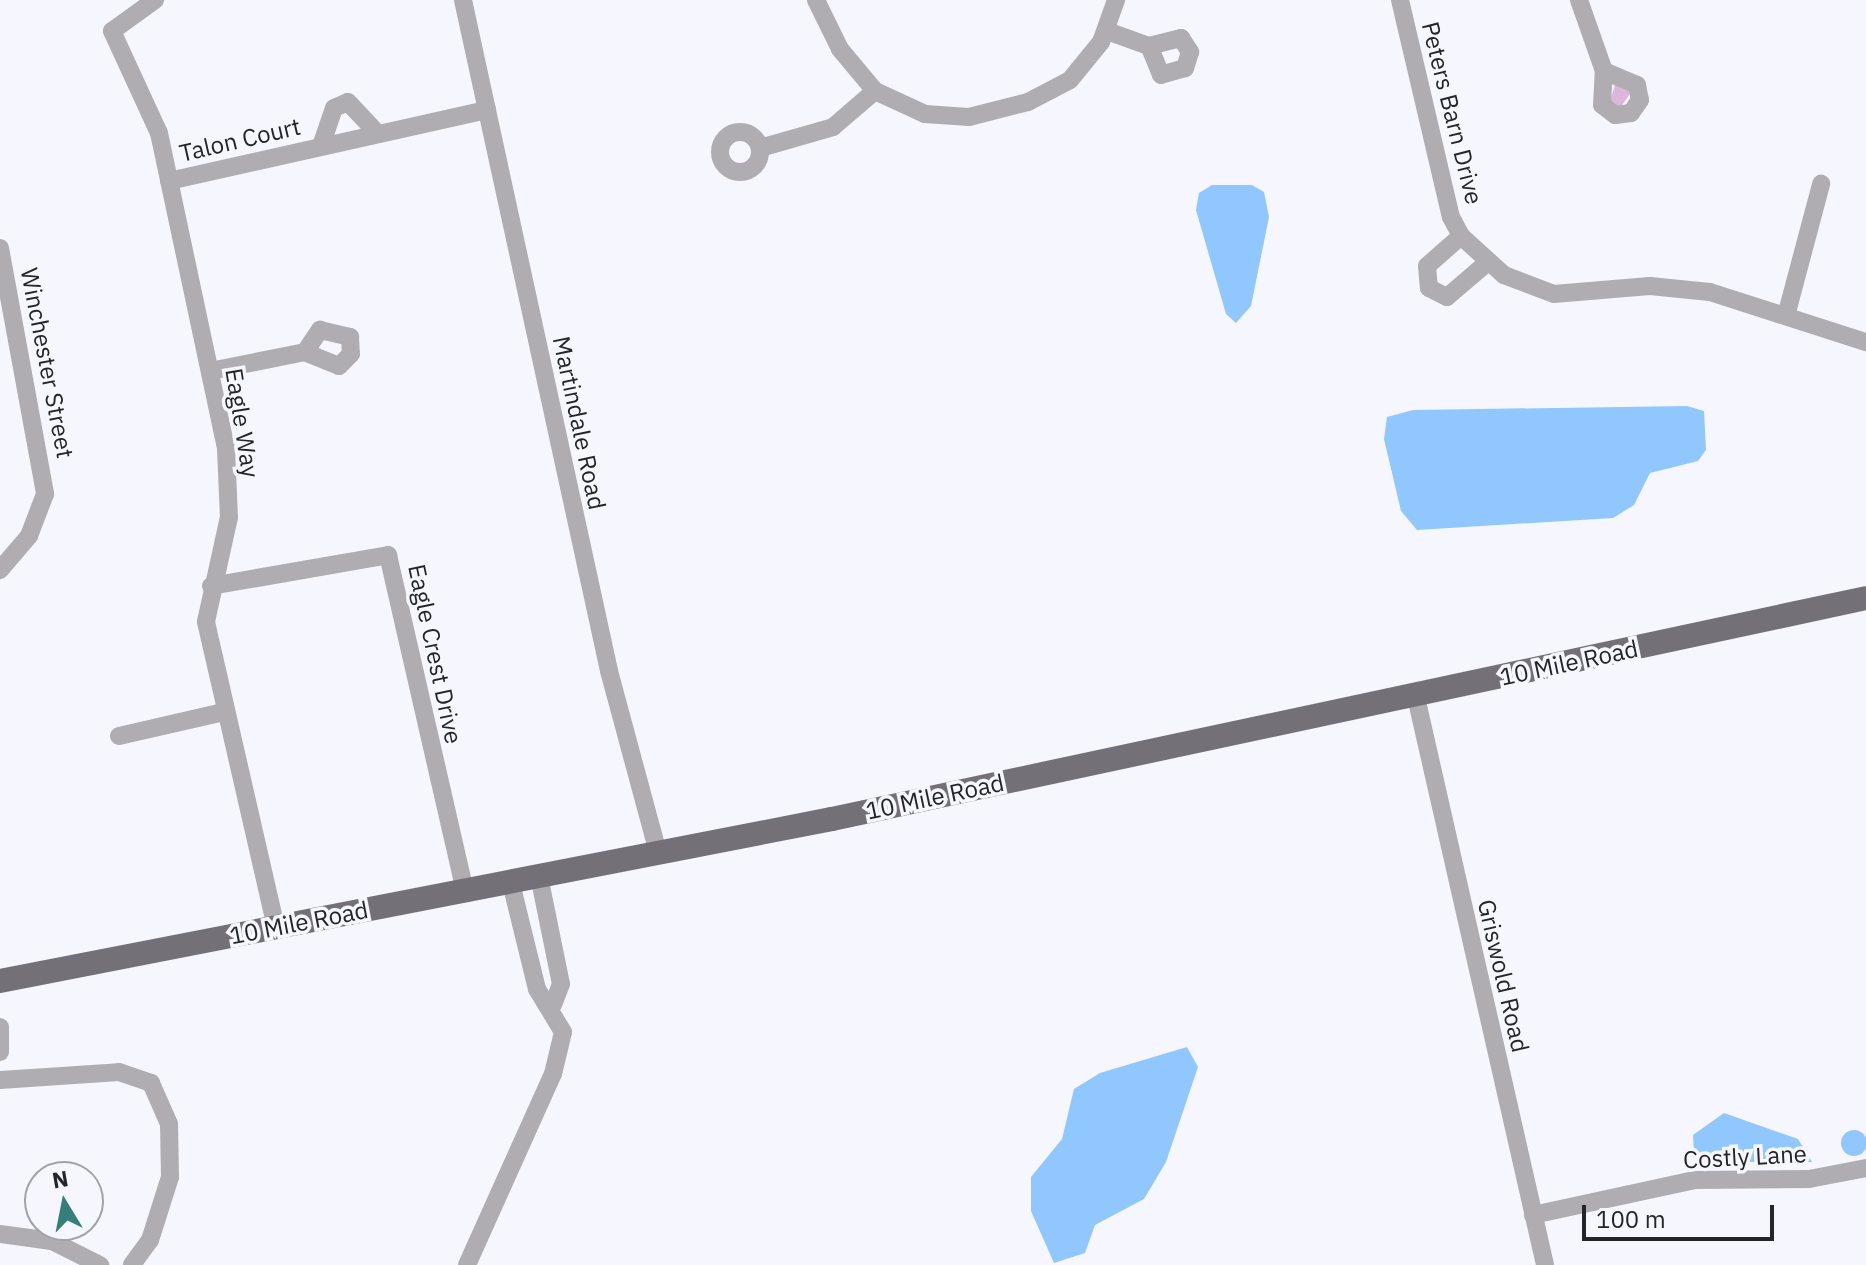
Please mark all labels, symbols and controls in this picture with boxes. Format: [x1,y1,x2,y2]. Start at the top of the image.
street label: Peters Barn Drive [1415,19,1489,207]
street label: Talon Court [177,112,303,168]
street label: Winchester Street [14,265,80,461]
street label: Martindale Road [547,334,611,512]
street label: Eagle Way [219,366,265,480]
street label: Eagle Crest Drive [402,562,468,746]
street label: 10 Mile Road [1497,634,1641,692]
street label: 10 Mile Road [863,768,1007,826]
street label: 10 Mile Road [227,895,371,951]
street label: Griswold Road [1471,897,1535,1055]
street label: Costly Lane [1682,1139,1808,1175]
north arrow [24,1161,104,1241]
text: N [50,1163,70,1195]
scale bar [1586,1189,1778,1239]
text: 100 m [1596,1203,1666,1235]

